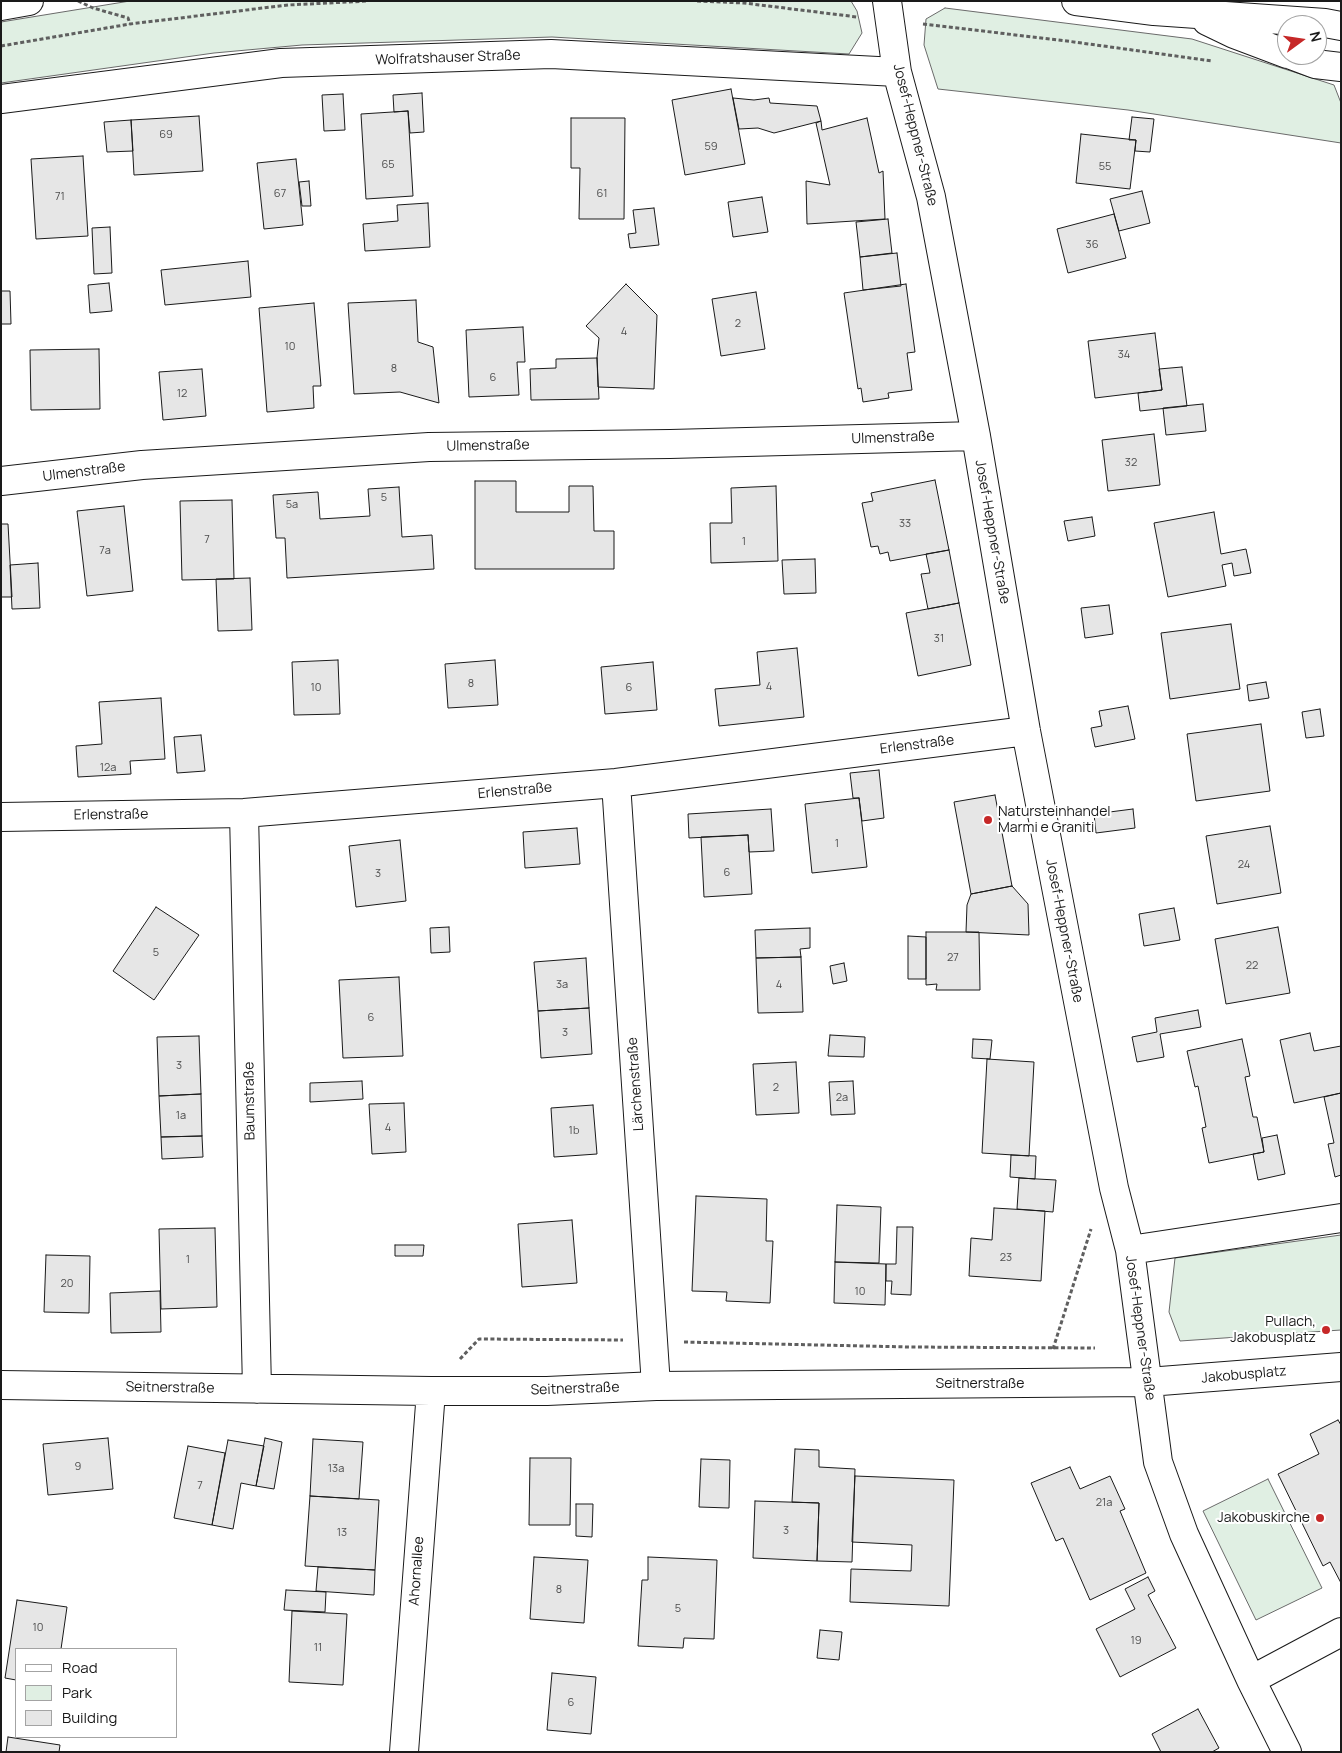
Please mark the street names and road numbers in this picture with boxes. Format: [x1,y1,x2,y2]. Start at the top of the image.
street label: Wolfratshauser Straße [375,47,521,69]
street label: Josef-Heppner-Straße [889,62,941,208]
street label: Ulmenstraße [851,428,935,448]
street label: Ulmenstraße [446,437,530,455]
street label: Ulmenstraße [42,459,126,485]
street label: Josef-Heppner-Straße [971,459,1013,605]
street label: Erlenstraße [879,732,955,758]
street label: Erlenstraße [477,779,553,803]
street label: Erlenstraße [74,806,148,824]
street label: Josef-Heppner-Straße [1042,858,1086,1004]
street label: Lärchenstraße [624,1036,648,1132]
street label: Baumstraße [241,1062,259,1140]
street label: Josef-Heppner-Straße [1122,1255,1158,1401]
street label: Jakobusplatz [1201,1363,1287,1387]
street label: Seitnerstraße [936,1376,1024,1392]
street label: Seitnerstraße [125,1379,215,1397]
street label: Seitnerstraße [530,1379,620,1399]
street label: Ahornallee [406,1536,428,1606]

